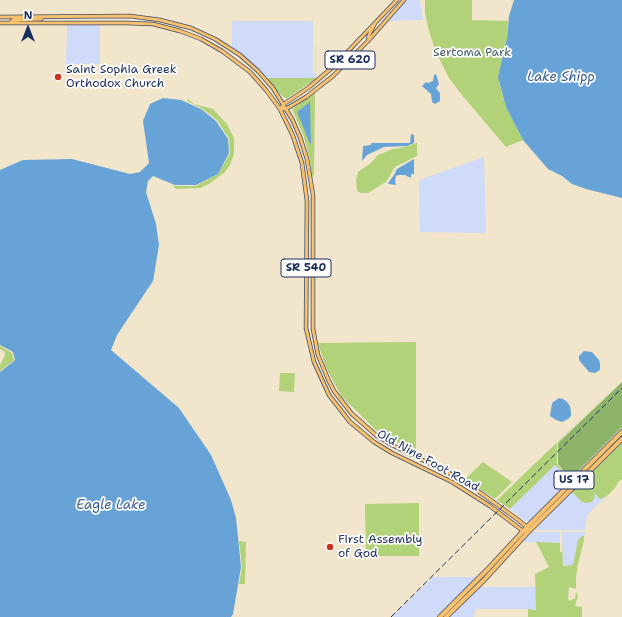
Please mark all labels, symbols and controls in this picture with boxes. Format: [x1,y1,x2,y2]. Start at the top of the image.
north arrow [8,8,48,48]
text: N [24,8,32,23]
park label: Sertoma Park [433,46,511,60]
road number: SR 620 [325,51,375,69]
place label: Saint Sophia Greek Orthodox Church [66,63,177,91]
water label: Lake Shipp [527,70,595,86]
marker: Saint Sophia Greek Orthodox Church [53,72,63,82]
road number: SR 540 [281,259,331,277]
street label: Old Nine Foot Road [374,427,482,495]
road number: US 17 [554,471,594,489]
water label: Eagle Lake [76,498,146,514]
place label: First Assembly of God [338,533,422,561]
marker: First Assembly of God [325,542,335,552]

